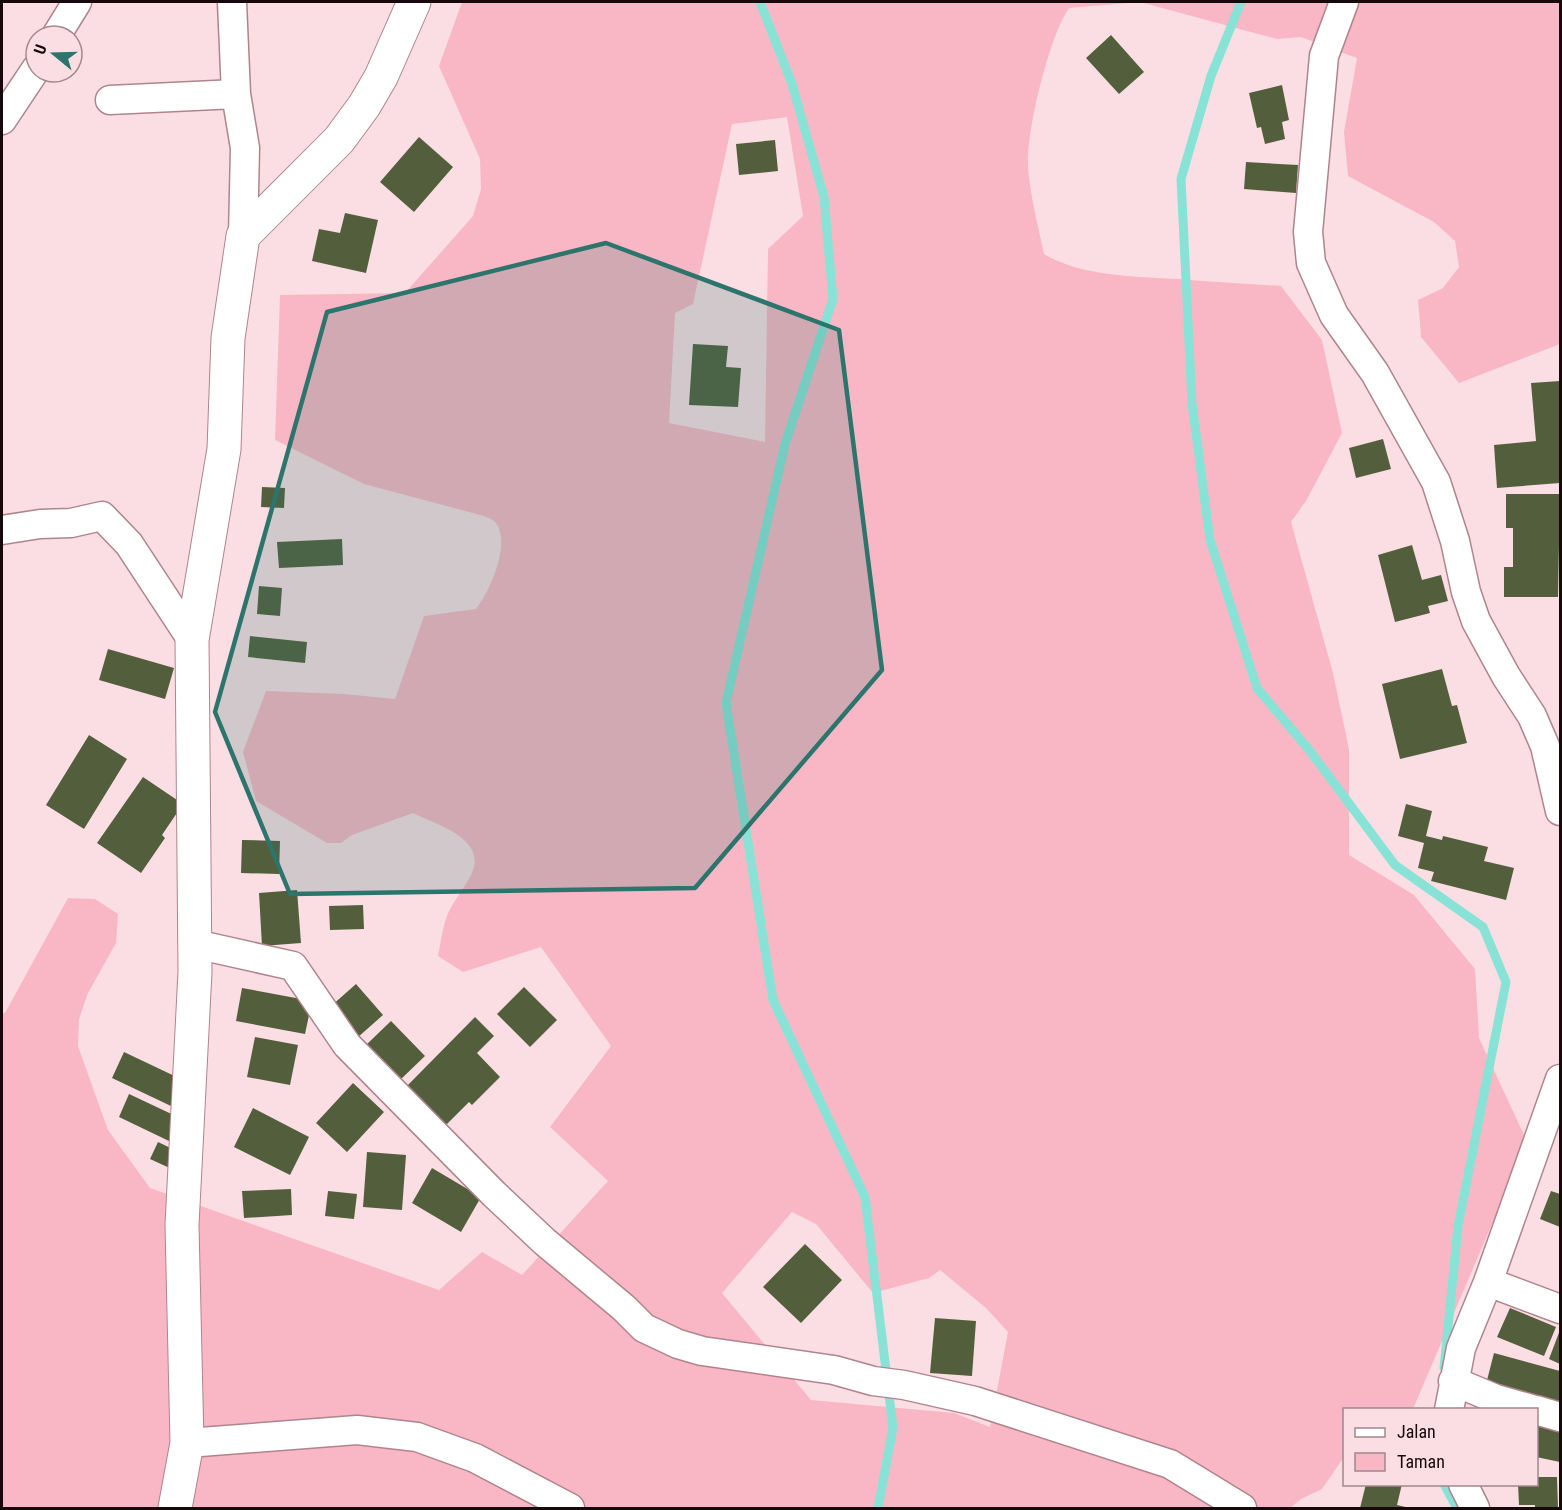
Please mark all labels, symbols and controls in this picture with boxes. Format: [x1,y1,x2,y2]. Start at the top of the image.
north arrow [24,24,84,84]
text: U [30,42,51,57]
legend [1343,1408,1538,1486]
text: Jalan [1397,1421,1436,1442]
text: Taman [1397,1451,1445,1472]

